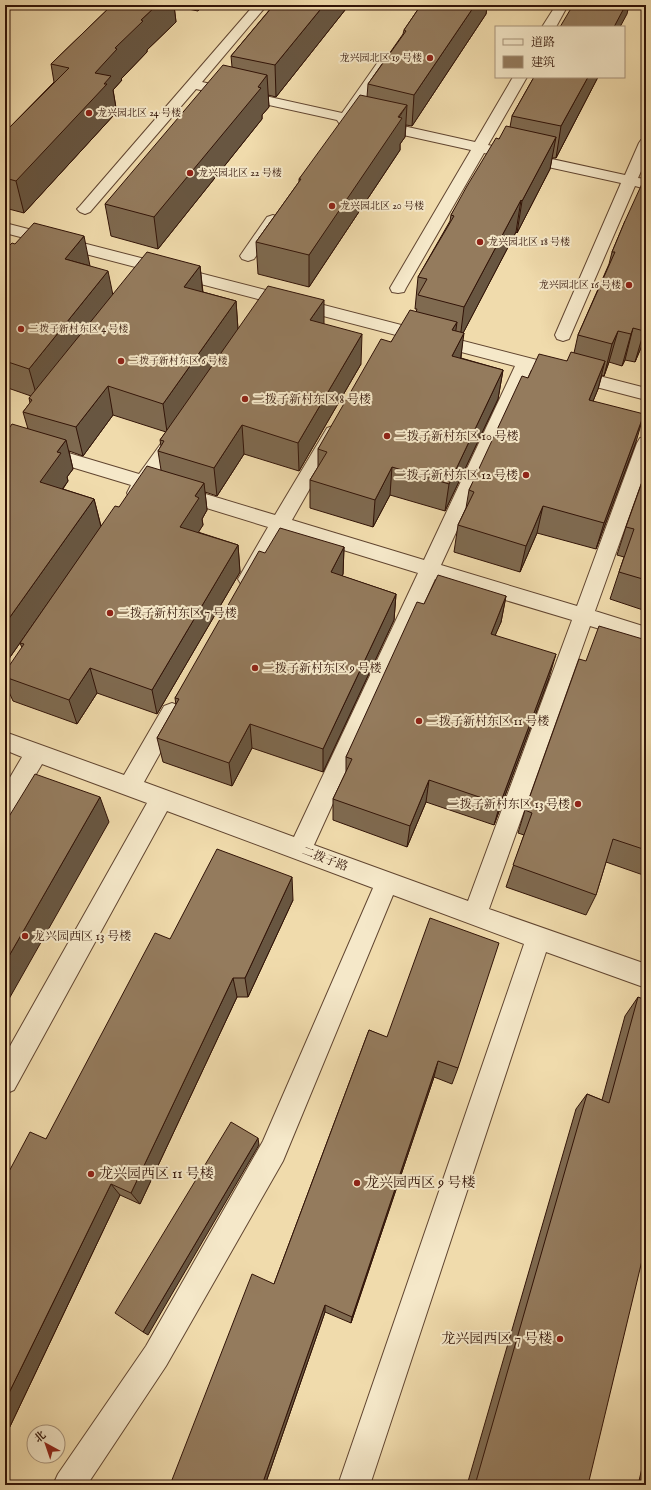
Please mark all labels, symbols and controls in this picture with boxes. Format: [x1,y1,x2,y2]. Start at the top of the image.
legend [495,26,625,78]
text: 道路 [531,35,555,50]
place label: 龙兴园北区 19 号楼 [340,52,422,65]
marker: 龙兴园北区 19 号楼 [425,53,435,63]
text: 建筑 [531,55,555,70]
place label: 龙兴园北区 24 号楼 [97,107,181,120]
marker: 龙兴园北区 24 号楼 [84,108,94,118]
place label: 龙兴园北区 22 号楼 [198,167,282,180]
marker: 龙兴园北区 22 号楼 [185,168,195,178]
place label: 龙兴园北区 20 号楼 [340,200,424,213]
marker: 龙兴园北区 20 号楼 [327,201,337,211]
place label: 龙兴园北区 18 号楼 [488,236,570,249]
marker: 龙兴园北区 18 号楼 [475,237,485,247]
place label: 龙兴园北区 16 号楼 [539,279,621,292]
marker: 龙兴园北区 16 号楼 [624,280,634,290]
place label: 二拨子新村东区 4 号楼 [29,323,128,336]
marker: 二拨子新村东区 4 号楼 [16,324,26,334]
place label: 二拨子新村东区 6 号楼 [129,355,228,368]
marker: 二拨子新村东区 6 号楼 [116,356,126,366]
place label: 二拨子新村东区 8 号楼 [253,392,371,407]
marker: 二拨子新村东区 8 号楼 [240,394,250,404]
place label: 二拨子新村东区 10 号楼 [395,429,519,444]
marker: 二拨子新村东区 10 号楼 [382,431,392,441]
place label: 二拨子新村东区 12 号楼 [395,468,518,483]
marker: 二拨子新村东区 12 号楼 [521,470,531,480]
place label: 二拨子新村东区 7 号楼 [118,606,237,621]
marker: 二拨子新村东区 7 号楼 [105,608,115,618]
place label: 二拨子新村东区 9 号楼 [263,661,381,676]
marker: 二拨子新村东区 9 号楼 [250,663,260,673]
place label: 二拨子新村东区 11 号楼 [427,714,549,729]
marker: 二拨子新村东区 11 号楼 [414,716,424,726]
place label: 二拨子新村东区 13 号楼 [448,797,570,812]
marker: 二拨子新村东区 13 号楼 [573,799,583,809]
street label: 二拨子路 [300,843,350,875]
place label: 龙兴园西区 13 号楼 [33,929,131,944]
marker: 龙兴园西区 13 号楼 [20,931,30,941]
place label: 龙兴园西区 11 号楼 [99,1165,214,1183]
marker: 龙兴园西区 11 号楼 [86,1169,96,1179]
place label: 龙兴园西区 9 号楼 [365,1174,475,1192]
marker: 龙兴园西区 9 号楼 [352,1178,362,1188]
place label: 龙兴园西区 7 号楼 [441,1330,552,1348]
marker: 龙兴园西区 7 号楼 [555,1334,565,1344]
north arrow [26,1424,66,1464]
text: 北 [32,1428,49,1446]

